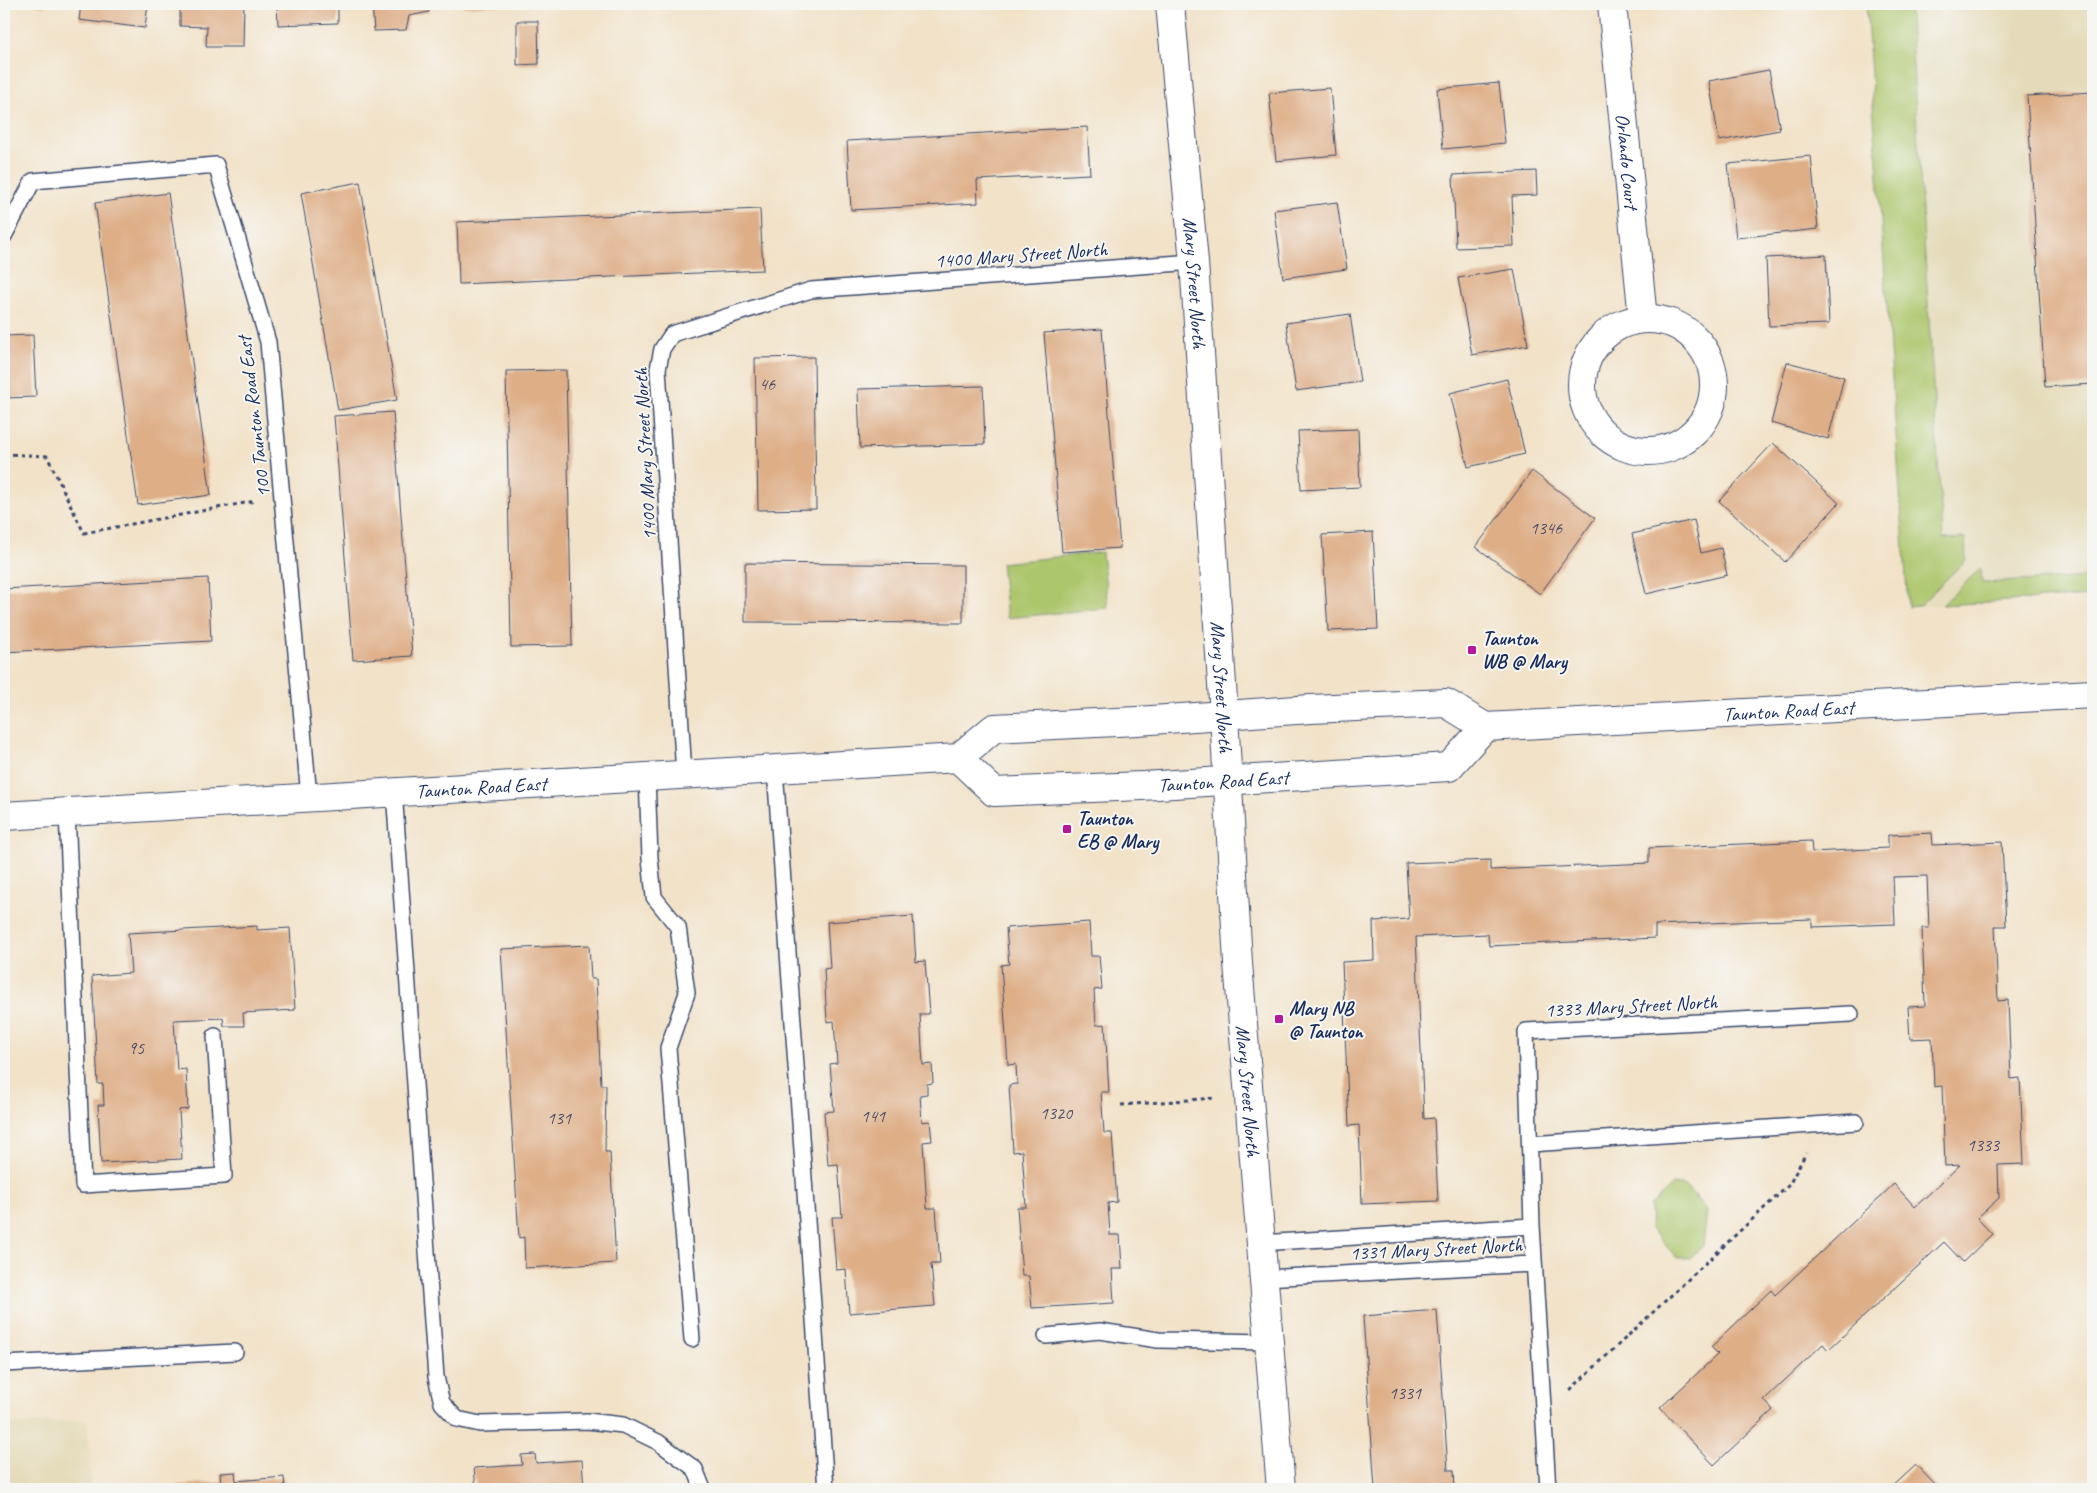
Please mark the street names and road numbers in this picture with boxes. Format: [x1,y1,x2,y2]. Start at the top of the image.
street label: Orlando Court [1610,112,1645,213]
street label: Mary Street North [1177,216,1212,350]
street label: 1400 Mary Street North [934,236,1109,273]
street label: 100 Taunton Road East [231,332,276,499]
street label: 1400 Mary Street North [628,366,662,541]
street label: Mary Street North [1205,620,1239,754]
street label: Taunton Road East [1723,694,1858,727]
street label: Taunton Road East [1157,764,1293,797]
street label: Taunton Road East [415,770,550,803]
street label: 1333 Mary Street North [1544,989,1719,1023]
street label: Mary Street North [1231,1024,1266,1159]
street label: 1331 Mary Street North [1349,1232,1524,1266]

